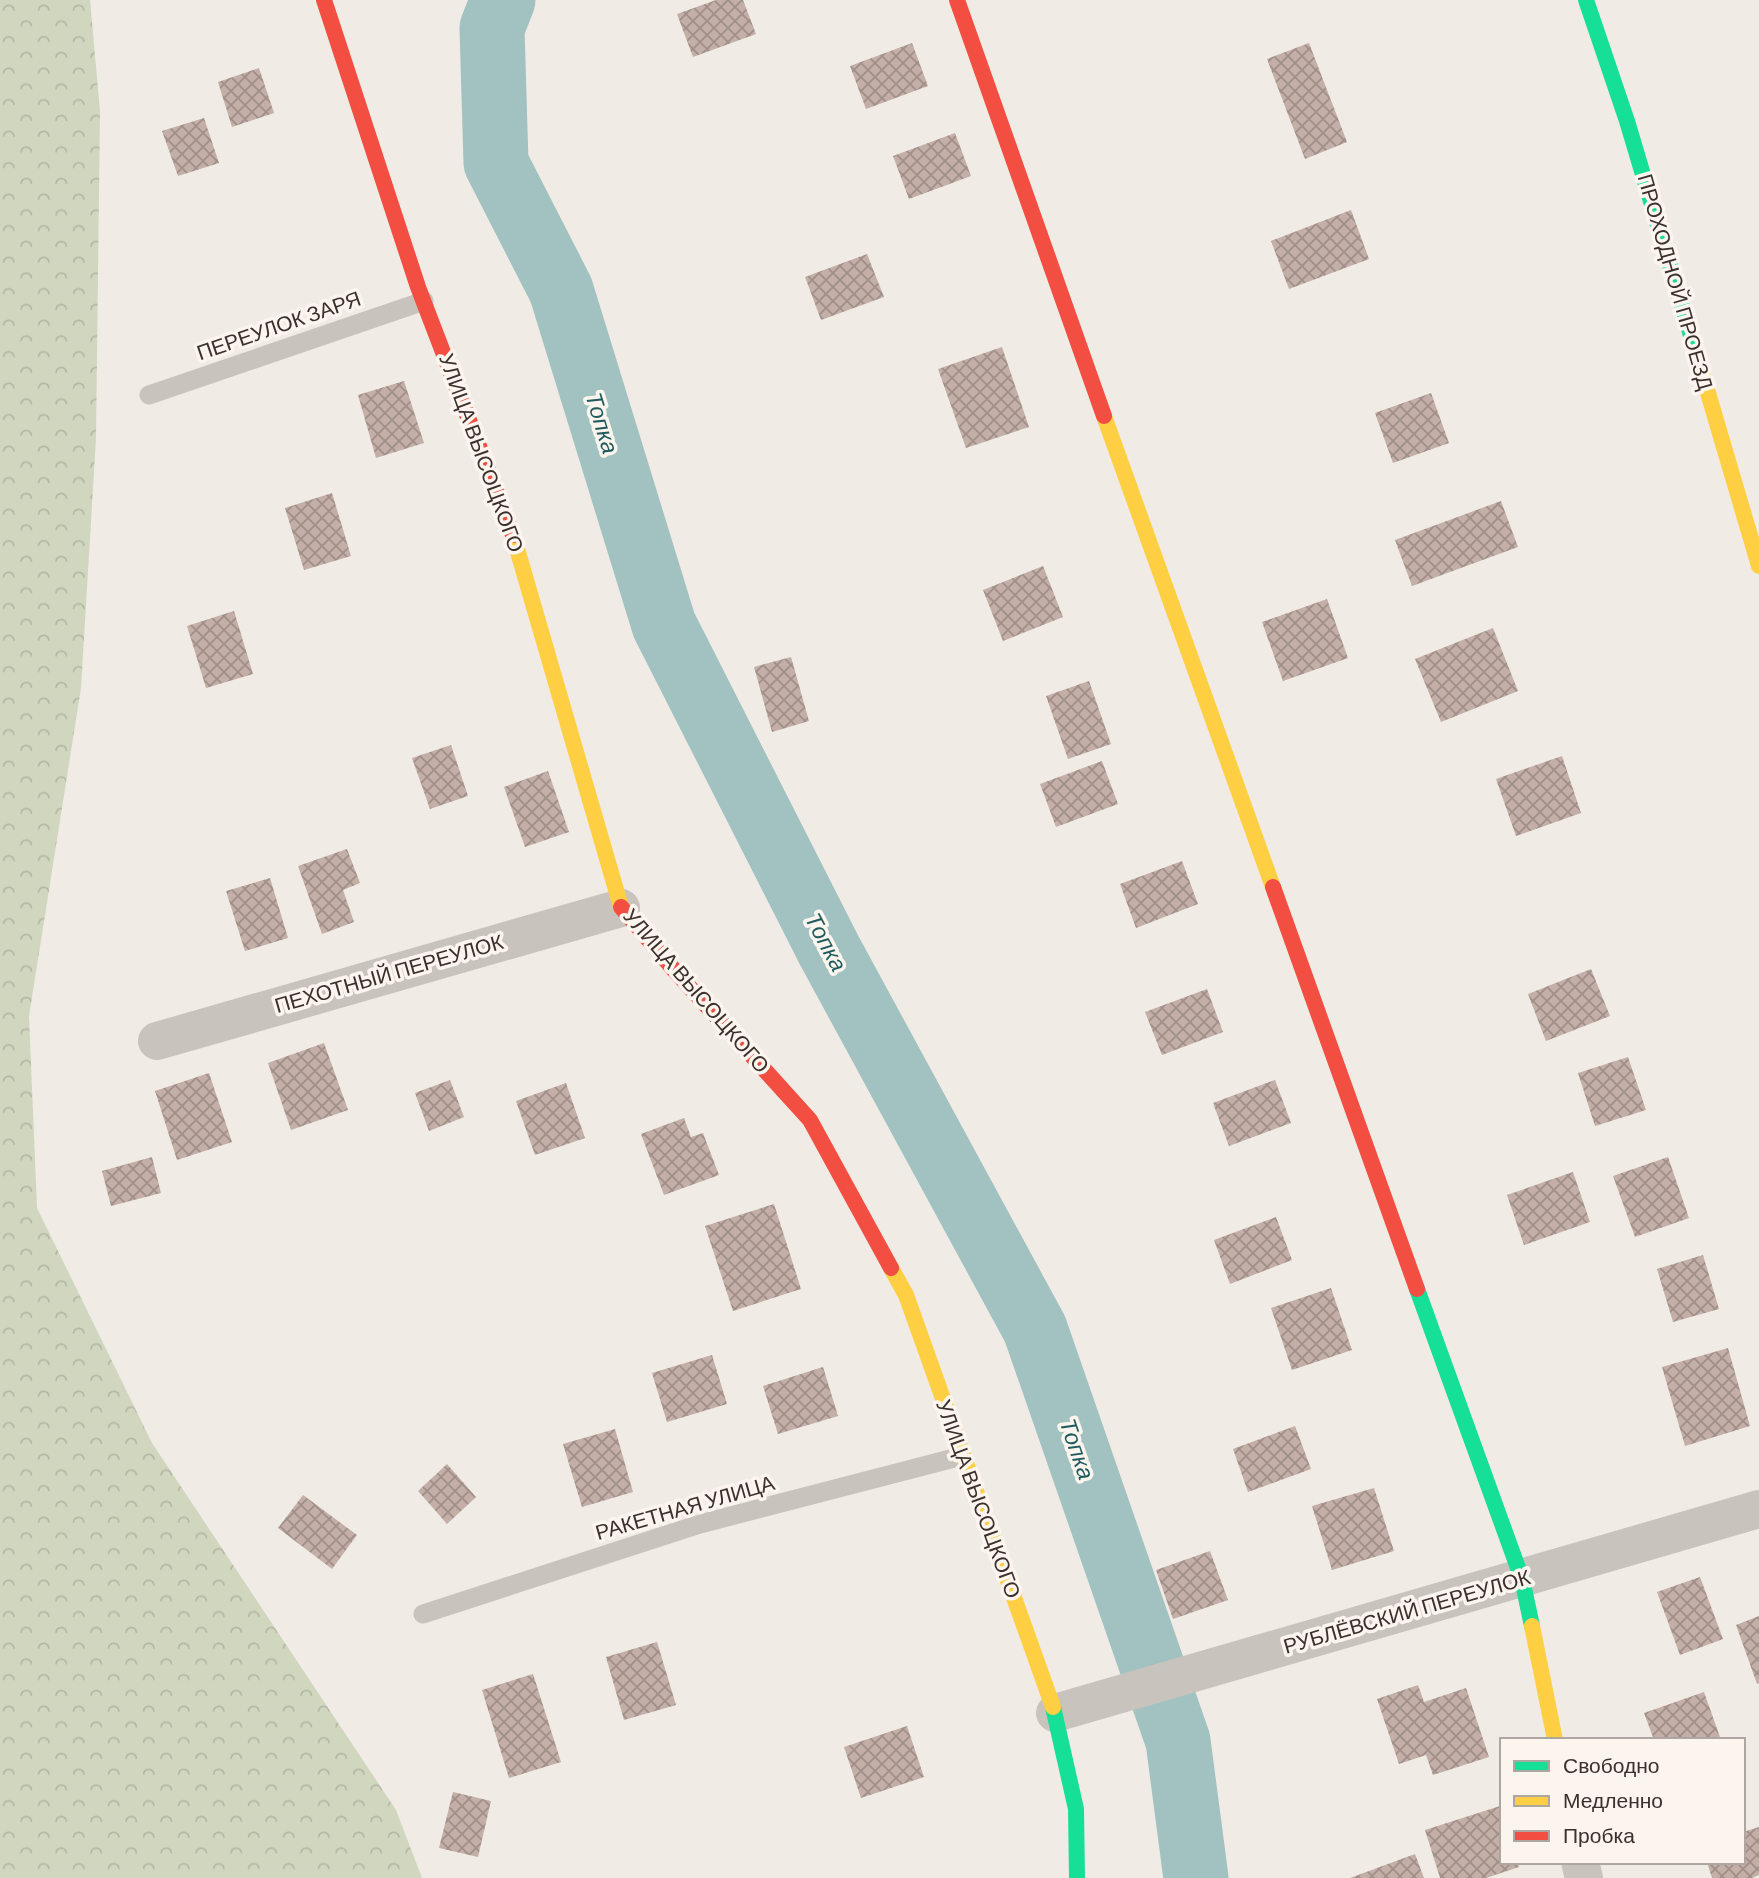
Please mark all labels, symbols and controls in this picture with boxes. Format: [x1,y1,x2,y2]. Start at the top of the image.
street label: ПРОХОДНОЙ ПРОЕЗД [1634,171,1719,393]
street label: ПЕРЕУЛОК ЗАРЯ [193,285,364,364]
street label: УЛИЦА ВЫСОЦКОГО [435,350,530,555]
water label: Топка [580,389,625,457]
street label: УЛИЦА ВЫСОЦКОГО [619,903,775,1077]
water label: Топка [800,907,854,976]
street label: ПЕХОТНЫЙ ПЕРЕУЛОК [271,928,507,1017]
street label: УЛИЦА ВЫСОЦКОГО [932,1396,1027,1601]
water label: Топка [1055,1415,1101,1483]
street label: РАКЕТНАЯ УЛИЦА [592,1469,777,1544]
street label: РУБЛЁВСКИЙ ПЕРЕУЛОК [1280,1563,1534,1658]
legend [1500,1738,1745,1864]
text: Свободно [1563,1752,1660,1777]
text: Медленно [1563,1787,1663,1812]
text: Пробка [1563,1822,1635,1847]

